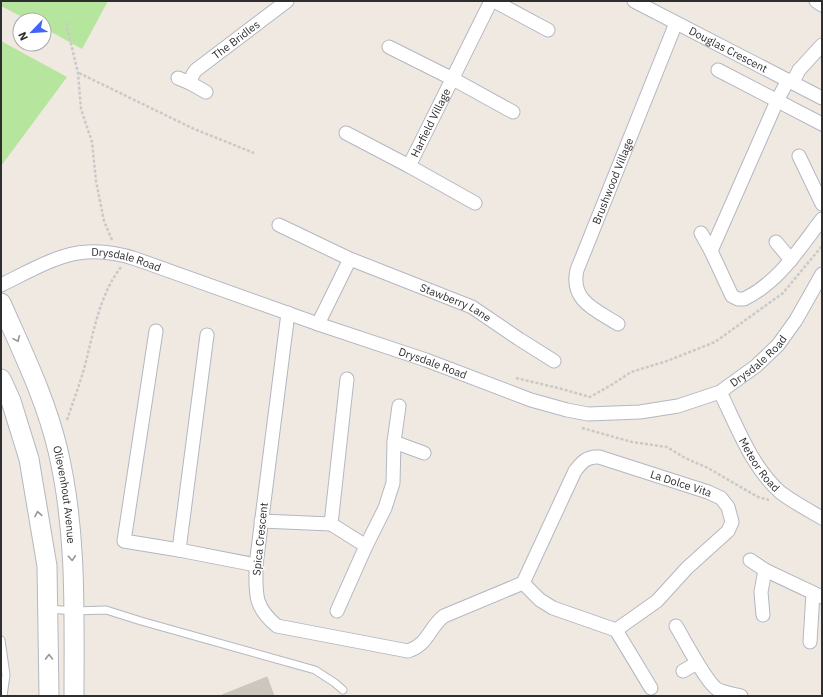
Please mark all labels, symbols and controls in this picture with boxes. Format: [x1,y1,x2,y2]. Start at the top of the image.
north arrow [12,12,52,52]
street label: The Bridles [209,17,263,62]
street label: Douglas Crescent [687,24,770,76]
text: N [15,30,31,43]
street label: Harfield Village [408,86,453,159]
street label: Brushwood Village [589,136,636,226]
street label: Drysdale Road [91,245,163,274]
street label: Stawberry Lane [418,280,494,325]
street label: Drysdale Road [727,332,790,390]
one-way arrow [12,335,20,342]
street label: Drysdale Road [397,344,469,382]
street label: Meteor Road [736,435,783,495]
street label: Olievenhout Avenue [50,444,79,544]
street label: La Dolce Vita [649,467,714,500]
street label: Spica Crescent [249,502,271,576]
one-way arrow [35,511,43,517]
one-way arrow [68,555,77,561]
one-way arrow [45,654,53,660]

